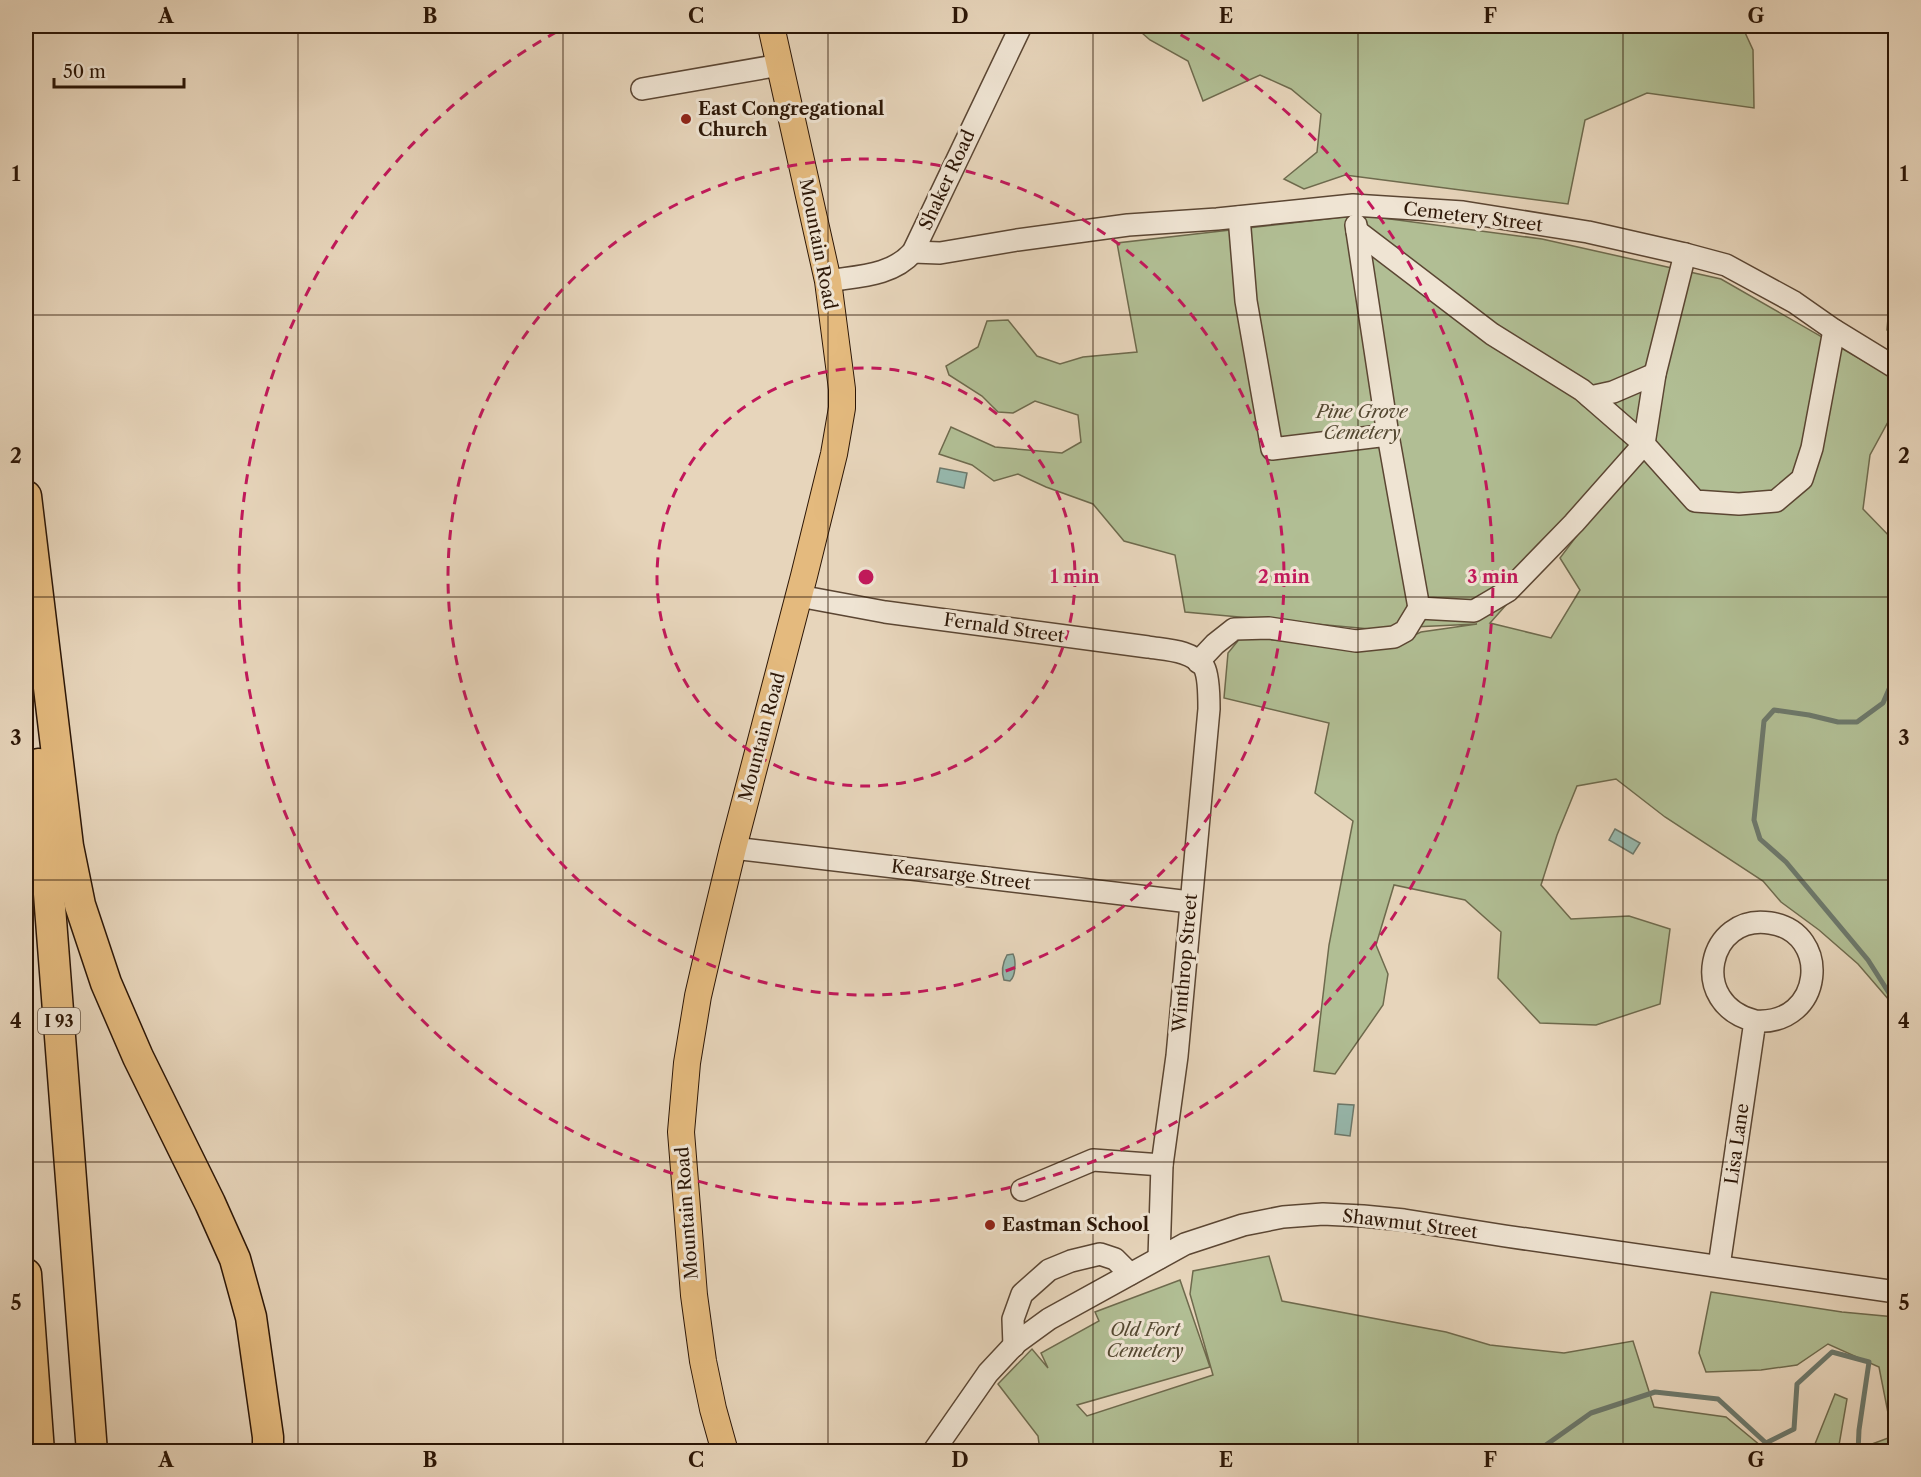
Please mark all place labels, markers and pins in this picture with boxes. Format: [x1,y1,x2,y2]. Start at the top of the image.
place label: East Congregational Church [698,98,884,141]
marker: East Congregational Church [679,112,693,126]
centre of rings [856,567,876,587]
place label: Eastman School [1002,1214,1149,1236]
marker: Eastman School [983,1218,997,1232]

